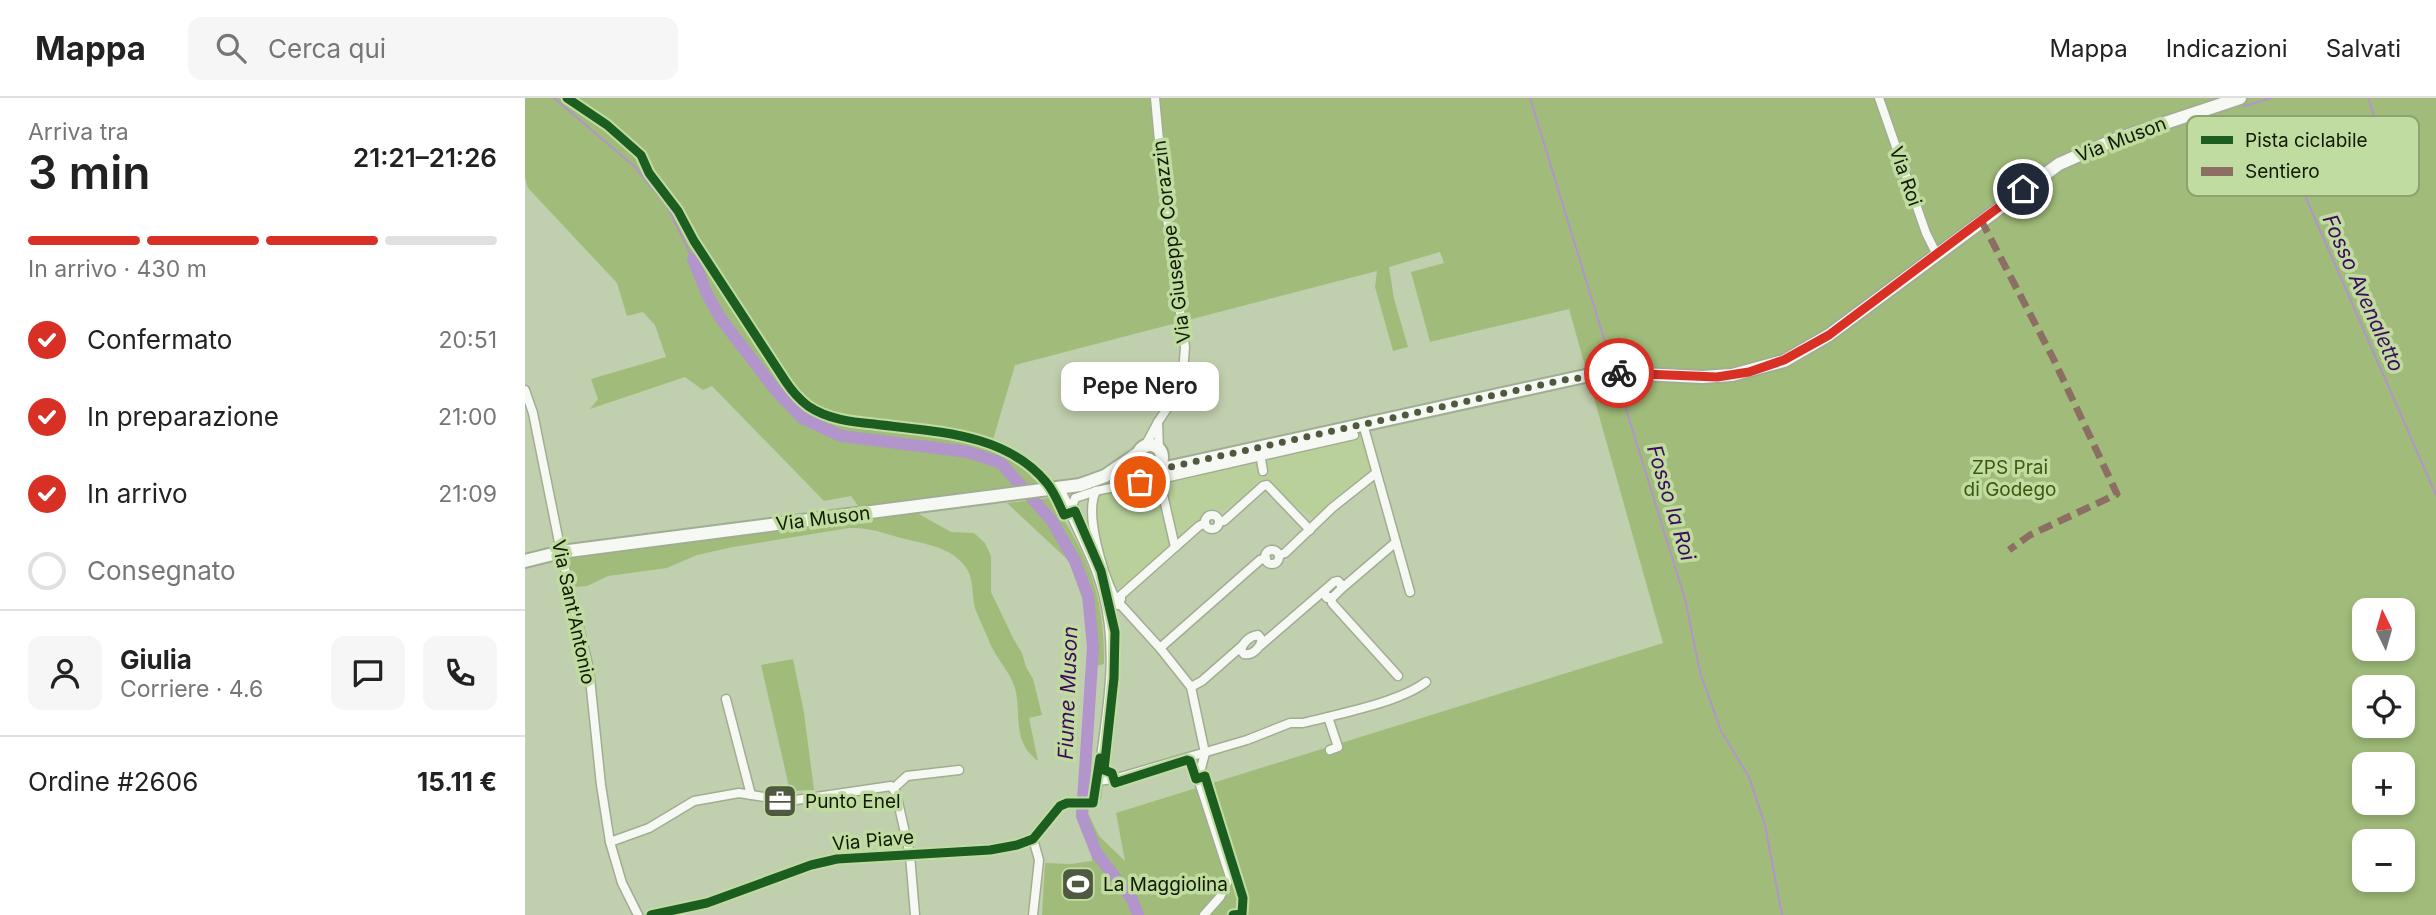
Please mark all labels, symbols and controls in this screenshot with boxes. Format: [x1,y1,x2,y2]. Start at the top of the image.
search box [188,17,678,80]
text: Mappa [35,28,146,68]
icon: search [212,29,250,67]
text: Cerca qui [268,33,386,64]
text: Mappa [2049,34,2128,63]
text: Indicazioni [2166,34,2288,63]
text: Salvati [2326,34,2401,63]
street label: Via Muson [2073,112,2170,167]
legend [2187,116,2419,196]
text: Arriva tra [28,118,129,146]
text: Pista ciclabile [2245,129,2368,152]
street label: Via Giuseppe Corazzin [1148,139,1195,345]
text: 21:21–21:26 [353,142,497,173]
street label: Via Roi [1885,143,1926,209]
text: 3 min [28,144,150,200]
pin [1993,159,2053,219]
text: Sentiero [2245,160,2320,183]
icon: home [2004,170,2042,208]
water label: Fosso Avenaletto [2318,210,2409,375]
text: In arrivo · 430 m [28,255,207,283]
icon: check [28,321,66,359]
text: Confermato [87,324,232,355]
text: 20:51 [439,326,497,354]
courier [1584,338,1654,408]
icon: bike [1600,354,1638,392]
callout: Pepe Nero [1061,363,1219,412]
text: Pepe Nero [1082,372,1198,400]
icon: check [28,398,66,436]
text: In preparazione [87,401,279,432]
text: 21:00 [438,403,497,431]
water label: Fosso la Roi [1642,442,1701,565]
pin [1110,452,1170,512]
park label: ZPS Prai di Godego [1964,456,2056,501]
icon: bag [1121,463,1159,501]
icon: check [28,475,66,513]
text: In arrivo [87,478,188,509]
text: 21:09 [438,480,497,508]
street label: Via Muson [775,501,871,536]
street label: Via Sant'Antonio [547,538,600,686]
text: Consegnato [87,555,236,586]
north arrow [2352,598,2415,662]
map controls [2352,598,2415,892]
water label: Fiume Muson [1053,626,1082,760]
button: person [28,636,102,710]
button: chat [331,636,405,710]
button: phone [423,636,497,710]
text: Giulia [120,644,192,675]
text: Corriere · 4.6 [120,675,263,703]
button: locate [2352,675,2415,738]
button: + [2352,752,2415,815]
text: Ordine #2606 [28,766,198,797]
text: 15.11 € [417,766,497,797]
office icon: Punto Enel [761,782,799,820]
place label: Punto Enel [805,790,901,813]
street label: Via Piave [831,825,915,856]
button: − [2352,829,2415,892]
sports icon: La Maggiolina [1059,865,1097,903]
place label: La Maggiolina [1103,873,1228,896]

